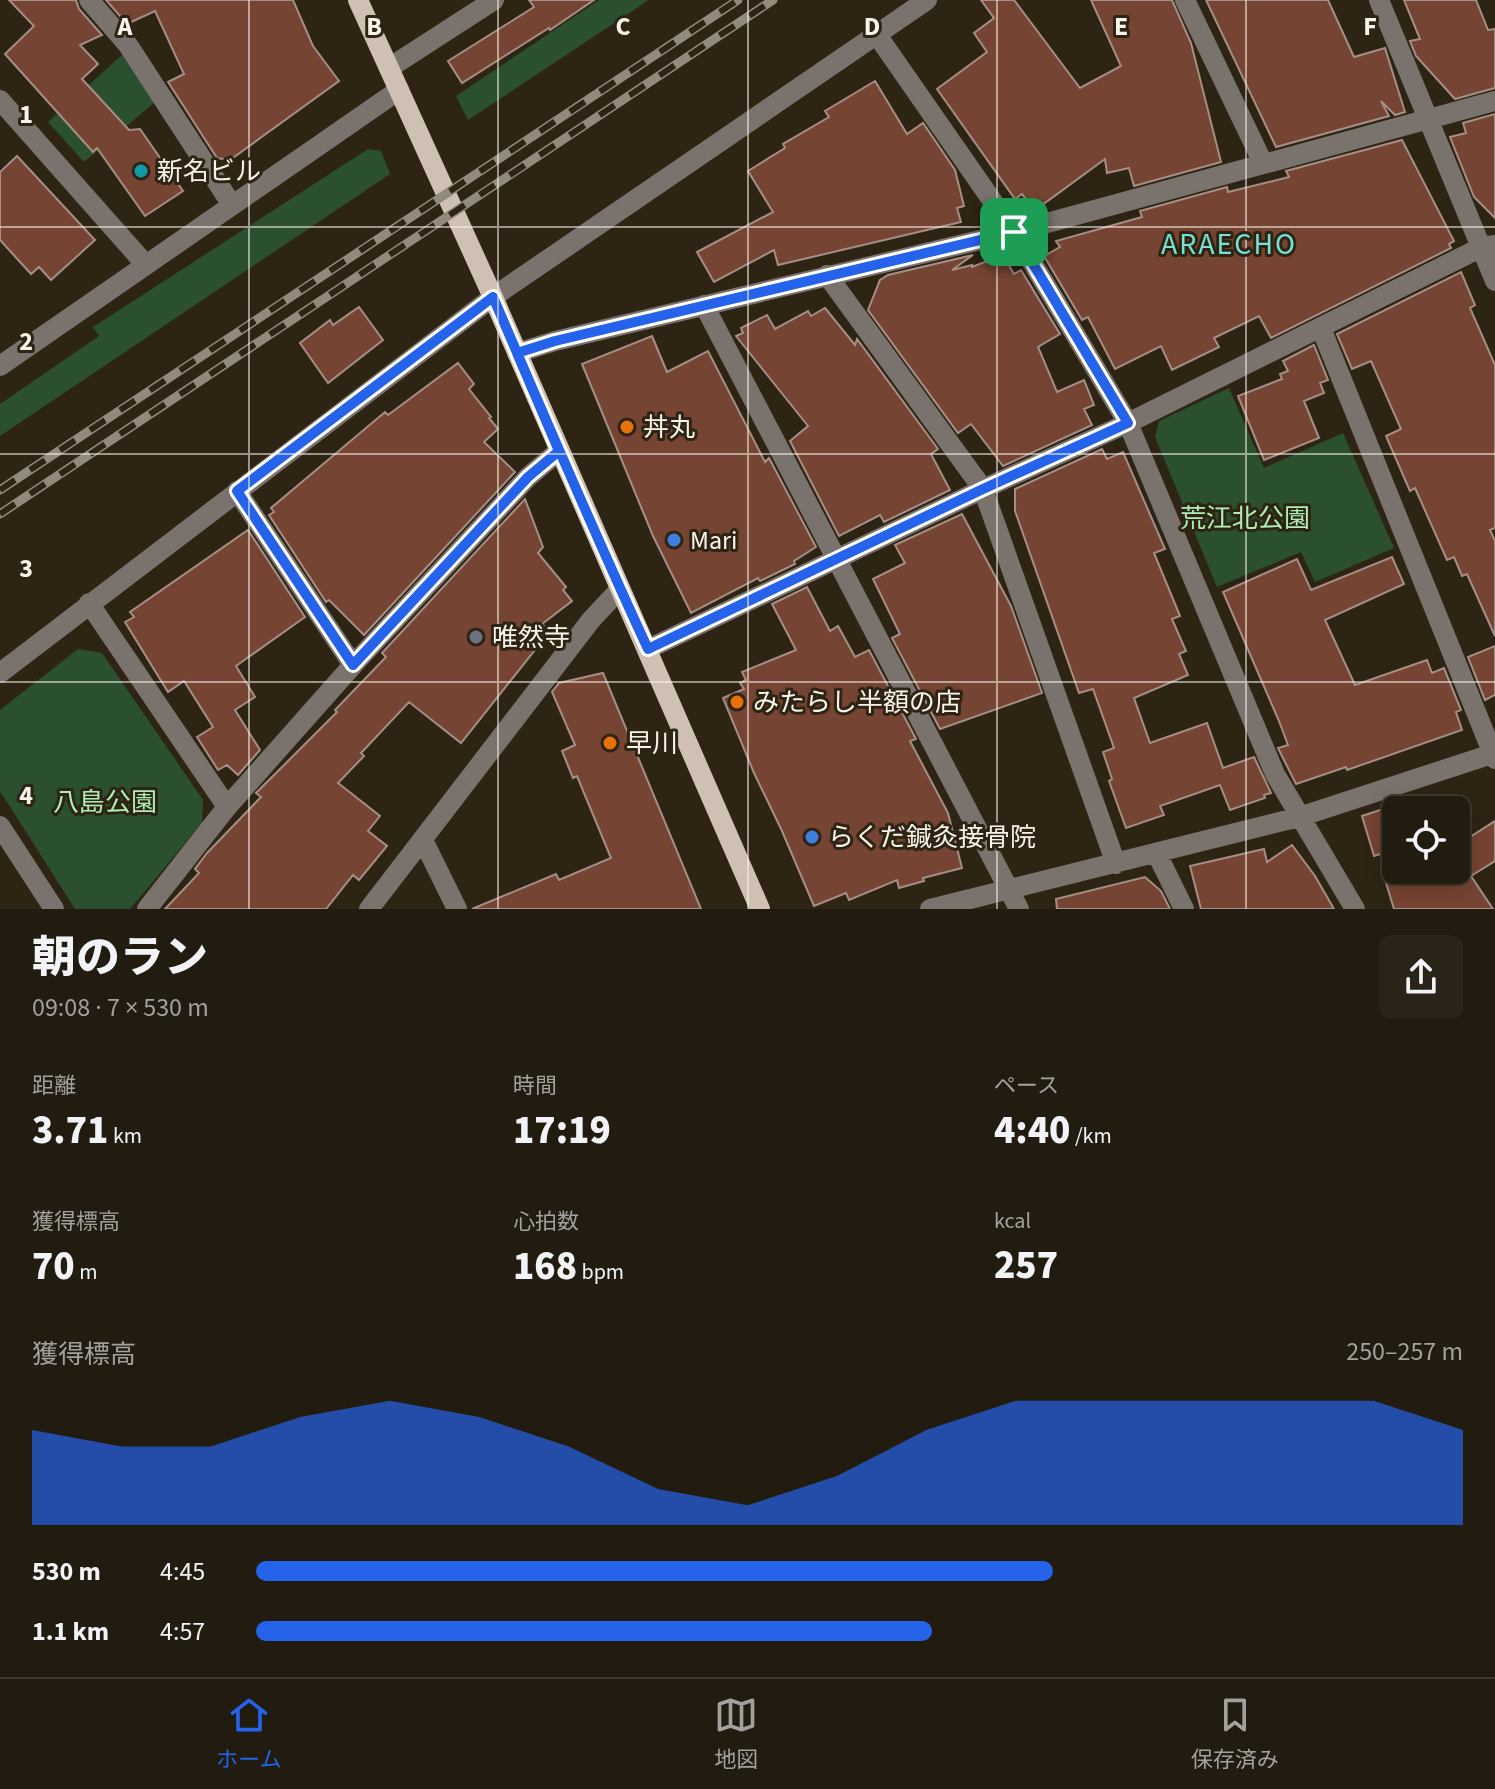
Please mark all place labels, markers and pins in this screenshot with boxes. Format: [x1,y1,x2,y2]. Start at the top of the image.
place label: 新名ビル [157,153,261,190]
marker: 新名ビル [132,162,150,180]
pin [980,198,1048,266]
place label: 丼丸 [643,409,695,446]
marker: 丼丸 [618,418,636,436]
place label: Mari [690,522,737,559]
marker: Mari [665,531,683,549]
place label: 唯然寺 [492,619,570,656]
marker: 唯然寺 [467,628,485,646]
place label: みたらし半額の店 [753,684,961,721]
marker: みたらし半額の店 [728,693,746,711]
place label: 早川 [626,725,678,762]
marker: 早川 [601,734,619,752]
place label: らくだ鍼灸接骨院 [828,819,1036,856]
marker: らくだ鍼灸接骨院 [803,828,821,846]

